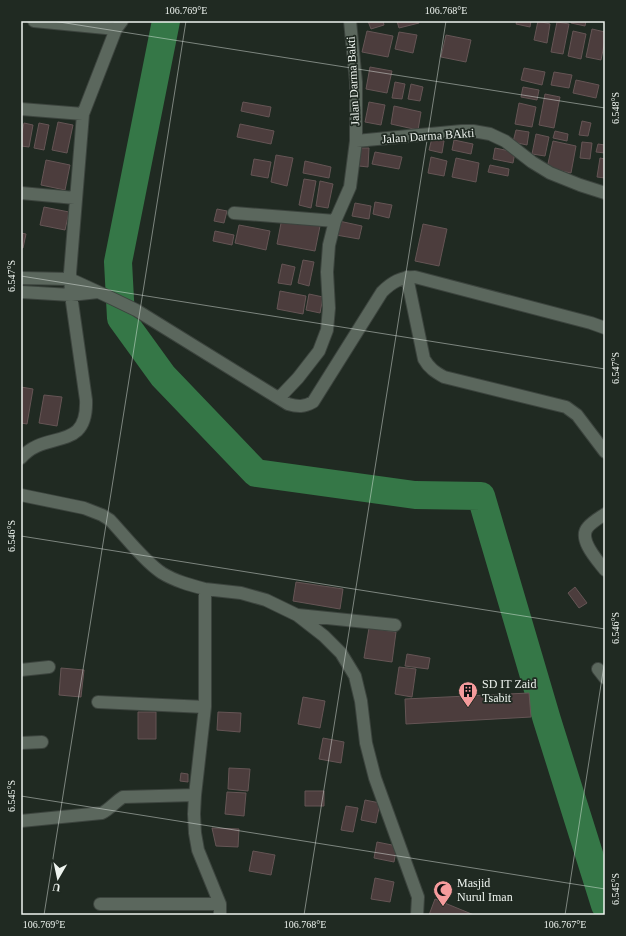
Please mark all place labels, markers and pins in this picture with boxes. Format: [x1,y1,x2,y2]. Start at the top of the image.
place label: SD IT Zaid Tsabit [482,677,536,705]
building icon: SD IT Zaid Tsabit [457,680,479,708]
place label: Masjid Nurul Iman [457,876,513,904]
mosque icon: Masjid Nurul Iman [432,879,454,907]

